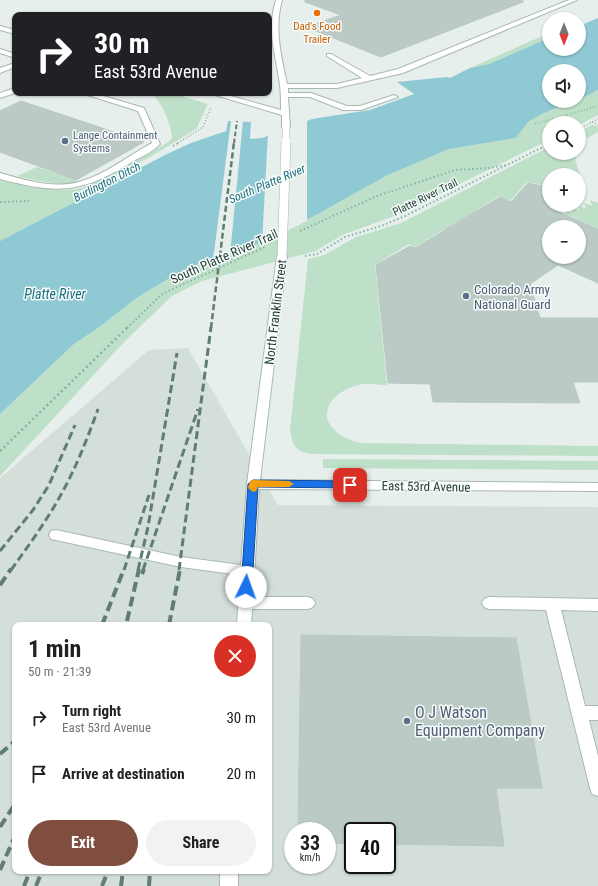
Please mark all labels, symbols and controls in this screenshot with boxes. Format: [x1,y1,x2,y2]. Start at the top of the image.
marker: Dad's Food Trailer [312,8,322,18]
north arrow [542,12,586,56]
map controls [542,12,586,264]
place label: Dad's Food Trailer [293,20,341,46]
text: 30 m [94,27,150,60]
icon: right [28,28,80,80]
text: East 53rd Avenue [94,61,217,82]
button: sound [542,64,586,108]
button: search [542,116,586,160]
place label: Lange Containment Systems [73,129,157,155]
marker: Lange Containment Systems [60,136,70,146]
water label: Burlington Ditch [71,159,143,205]
water label: South Platte River [227,161,308,206]
button: + [542,168,586,212]
street label: Platte River Trail [391,176,460,219]
button: − [542,220,586,264]
street label: South Platte River Trail [168,226,280,287]
street label: North Franklin Street [262,258,289,366]
place label: Colorado Army National Guard [474,282,551,312]
water label: Platte River [24,286,87,302]
marker: Colorado Army National Guard [461,291,471,301]
pin [333,468,367,502]
icon: arrive [339,474,361,496]
street label: East 53rd Avenue [381,478,471,495]
position arrow [225,566,267,608]
text: 1 min [28,635,81,663]
button: close [214,635,256,677]
text: 50 m · 21:39 [28,664,91,679]
text: Turn right [62,702,121,720]
place label: O J Watson Equipment Company [415,703,545,740]
icon: right [28,707,50,729]
text: 30 m [226,709,256,727]
marker: O J Watson Equipment Company [402,716,412,726]
text: East 53rd Avenue [62,720,151,735]
icon: arrive [28,763,50,785]
text: Arrive at destination [62,765,185,783]
text: 20 m [226,765,256,783]
button: Exit [28,820,138,866]
button: Share [146,820,256,866]
speed limit sign: 40 [344,822,396,874]
text: 33 [300,831,320,855]
text: km/h [300,852,320,863]

